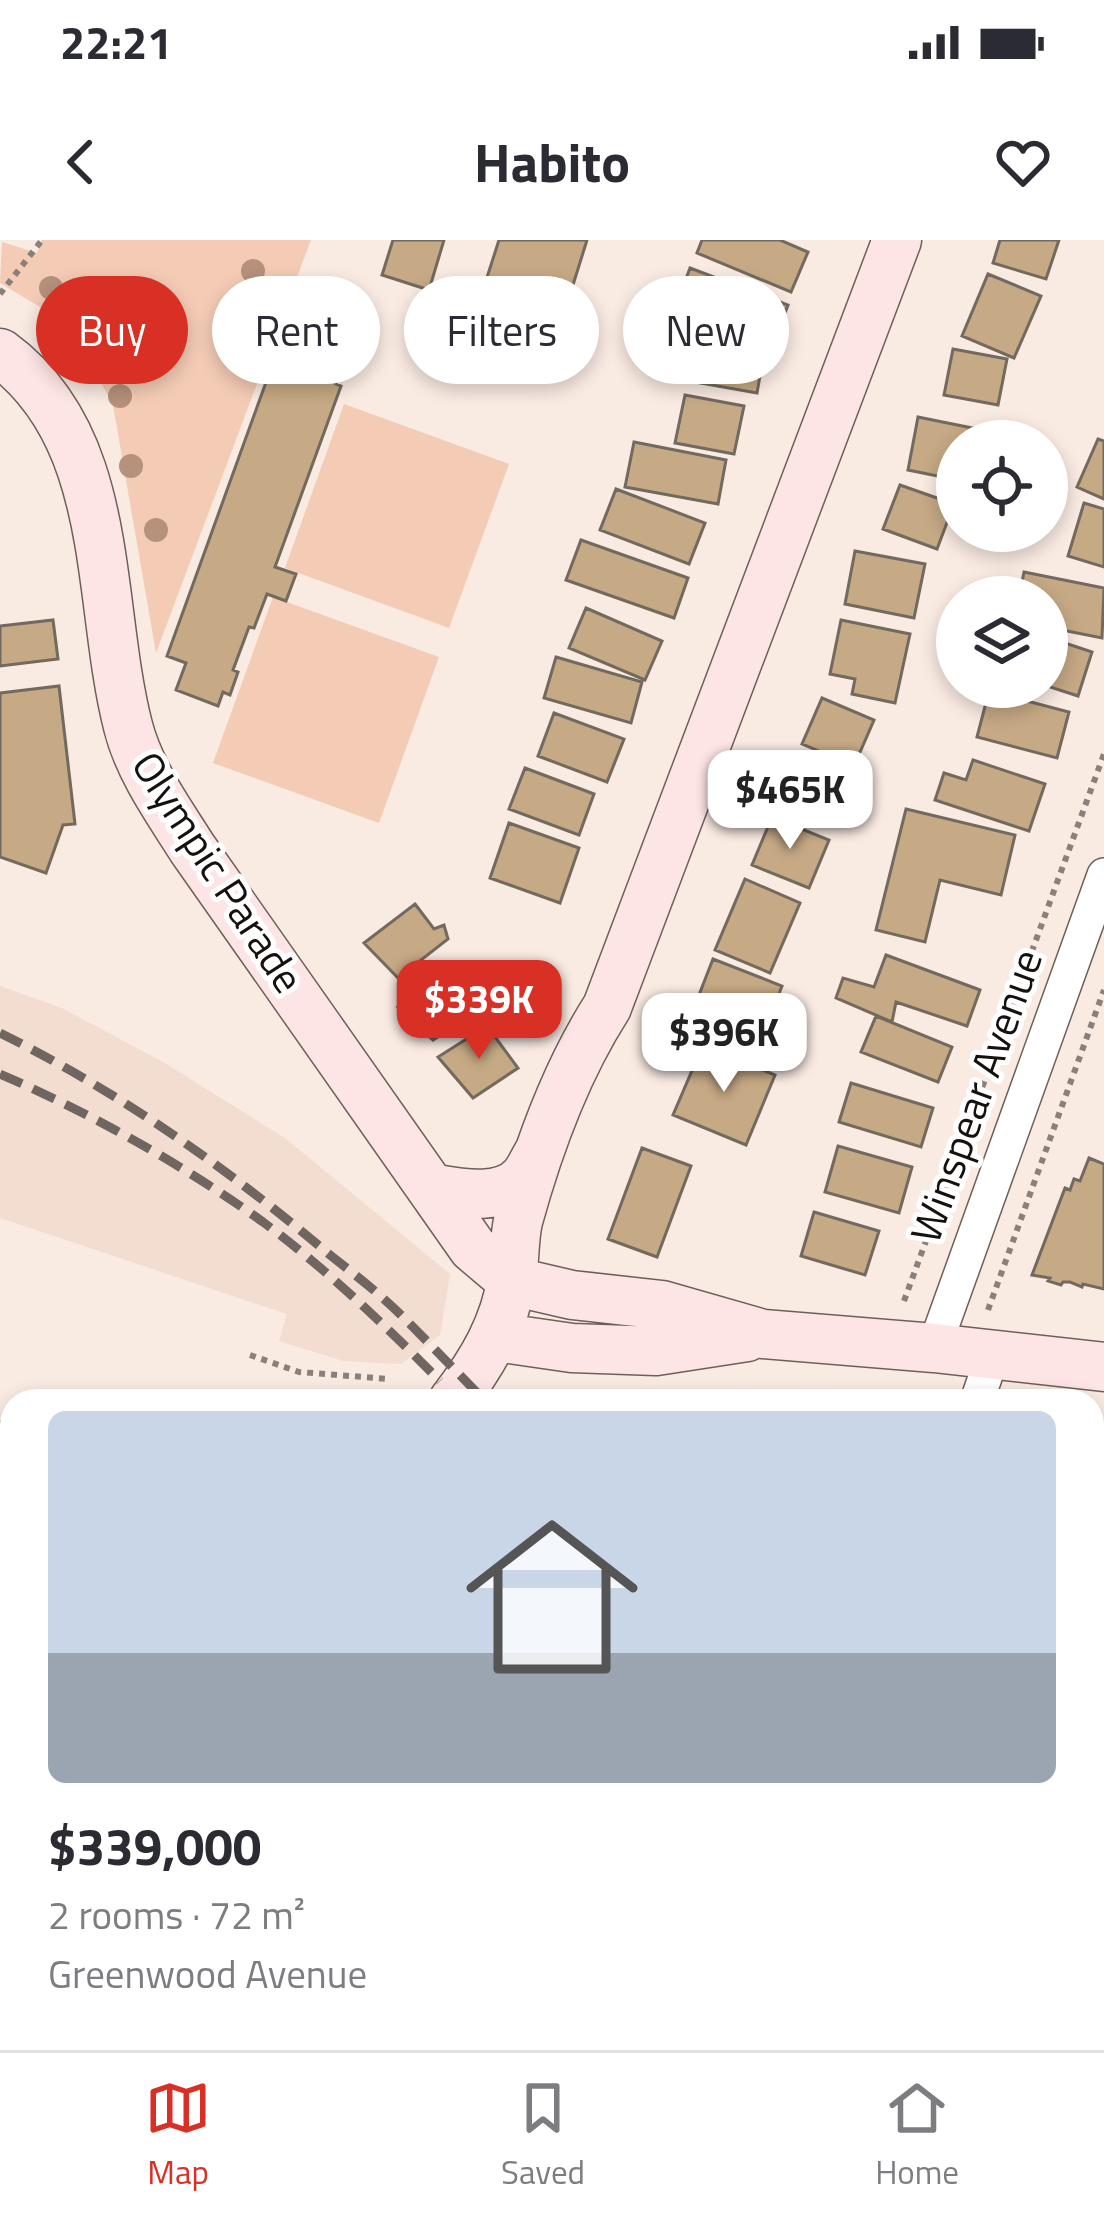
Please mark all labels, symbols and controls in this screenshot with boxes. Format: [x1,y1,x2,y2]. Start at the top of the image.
text: 22:21 [60,8,172,76]
text: Habito [474,121,630,203]
icon: back [48,129,114,195]
icon: heart [990,129,1056,195]
chip: Buy [36,276,188,384]
chip: Rent [212,276,380,384]
chip: Filters [404,276,599,384]
chip: New [623,276,789,384]
map controls [936,420,1068,708]
button: locate [936,420,1068,552]
button: layers [936,576,1068,708]
street label: Olympic Parade [117,738,321,1005]
pin: $465K [706,750,874,852]
text: $465K [735,759,845,818]
street label: Winspear Avenue [892,940,1058,1251]
pin: $339K [395,960,563,1062]
text: $339K [424,969,534,1028]
pin: $396K [640,993,808,1095]
text: $396K [669,1002,779,1061]
icon: home [444,1489,660,1705]
text: $339,000 [48,1807,261,1885]
text: 2 rooms · 72 m² [48,1885,305,1944]
text: Greenwood Avenue [48,1944,367,2003]
tab: Map [145,2075,211,2197]
tab: Saved [501,2075,585,2197]
tab: Home [875,2075,959,2197]

